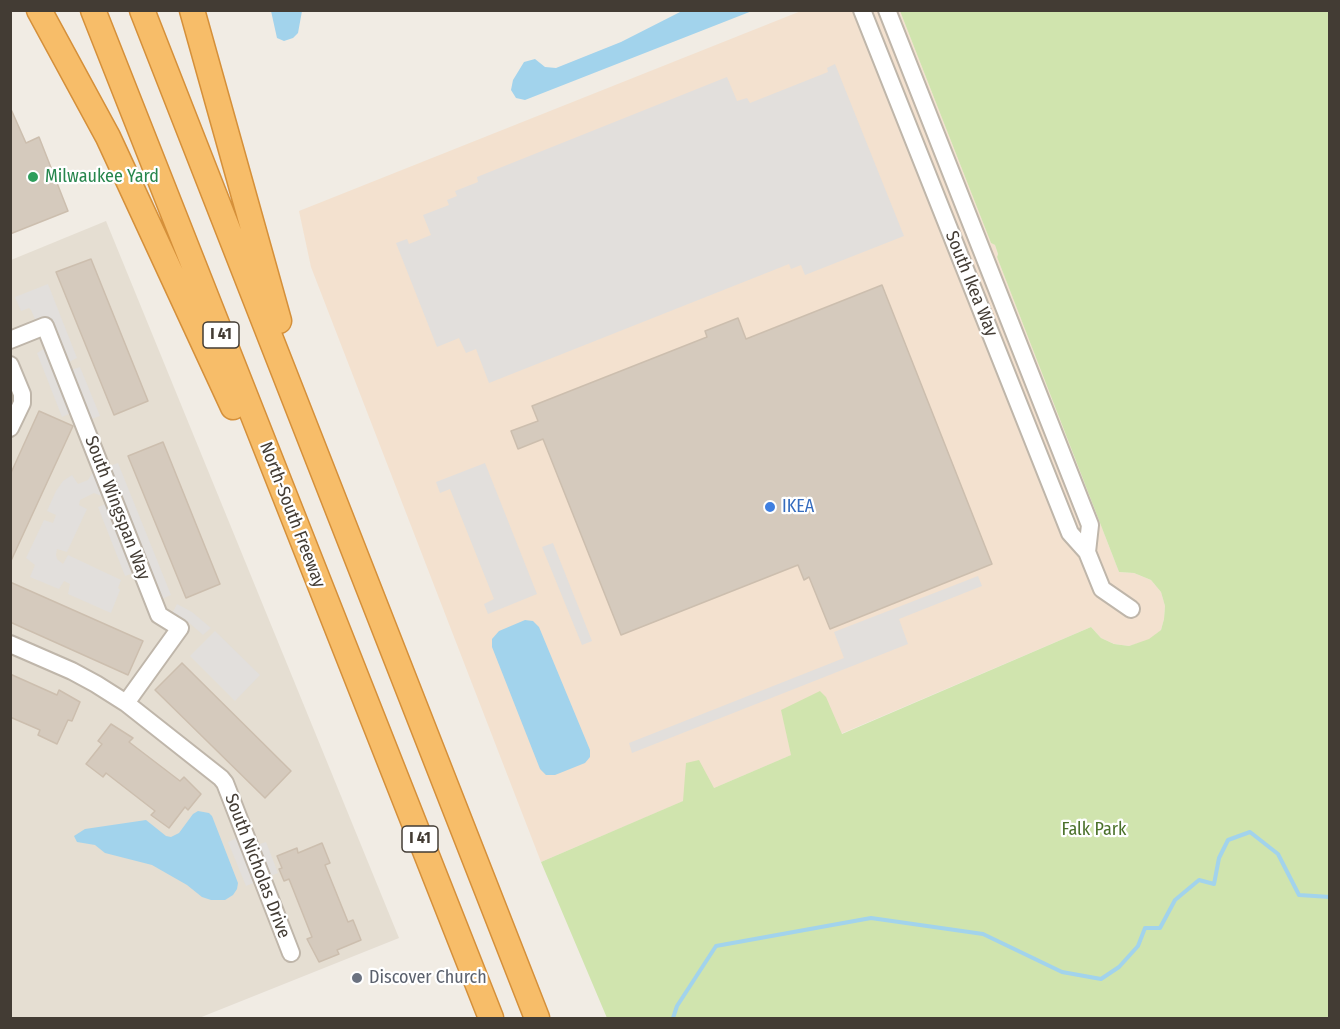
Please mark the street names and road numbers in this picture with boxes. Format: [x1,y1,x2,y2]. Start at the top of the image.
street label: South Ikea Way [940,228,1002,340]
road number: I 41 [203,322,239,348]
street label: South Wingspan Way [80,433,154,583]
street label: North-South Freeway [254,439,330,591]
street label: South Nicholas Drive [220,791,294,941]
road number: I 41 [402,826,438,852]

